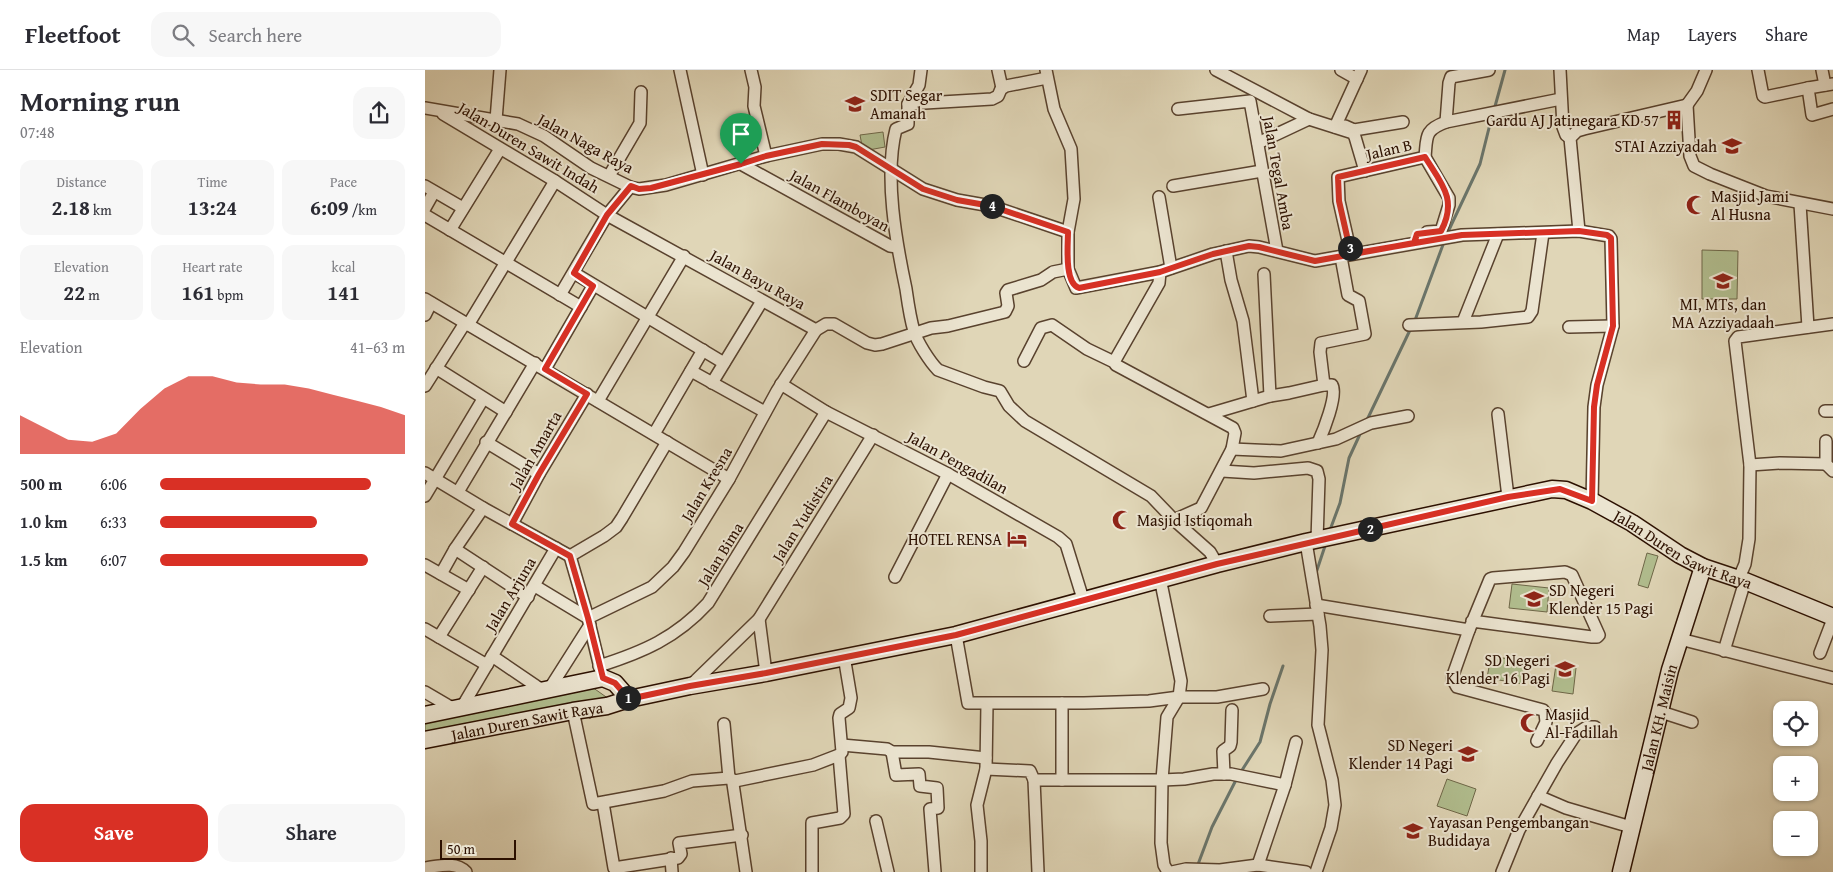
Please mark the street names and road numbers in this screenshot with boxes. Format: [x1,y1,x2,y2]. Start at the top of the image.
street label: Jalan Duren Sawit Indah [452,94,604,199]
street label: Jalan Naga Raya [532,106,639,179]
street label: Jalan Tegal Amba [1257,112,1301,232]
street label: Jalan B [1362,132,1414,166]
street label: Jalan Flamboyan [784,162,894,237]
street label: Jalan Bayu Raya [704,242,811,315]
street label: Jalan Amarta [502,406,567,496]
street label: Jalan Pengadilan [902,423,1013,500]
street label: Jalan Kresna [673,442,738,528]
street label: Jalan Yudistira [765,469,839,568]
street label: Jalan Duren Sawit Raya [1608,502,1756,595]
street label: Jalan Bima [690,517,749,592]
street label: Jalan Arjuna [477,552,542,637]
street label: Jalan KH. Maisin [1633,661,1683,776]
street label: Jalan Duren Sawit Raya [447,695,605,747]

